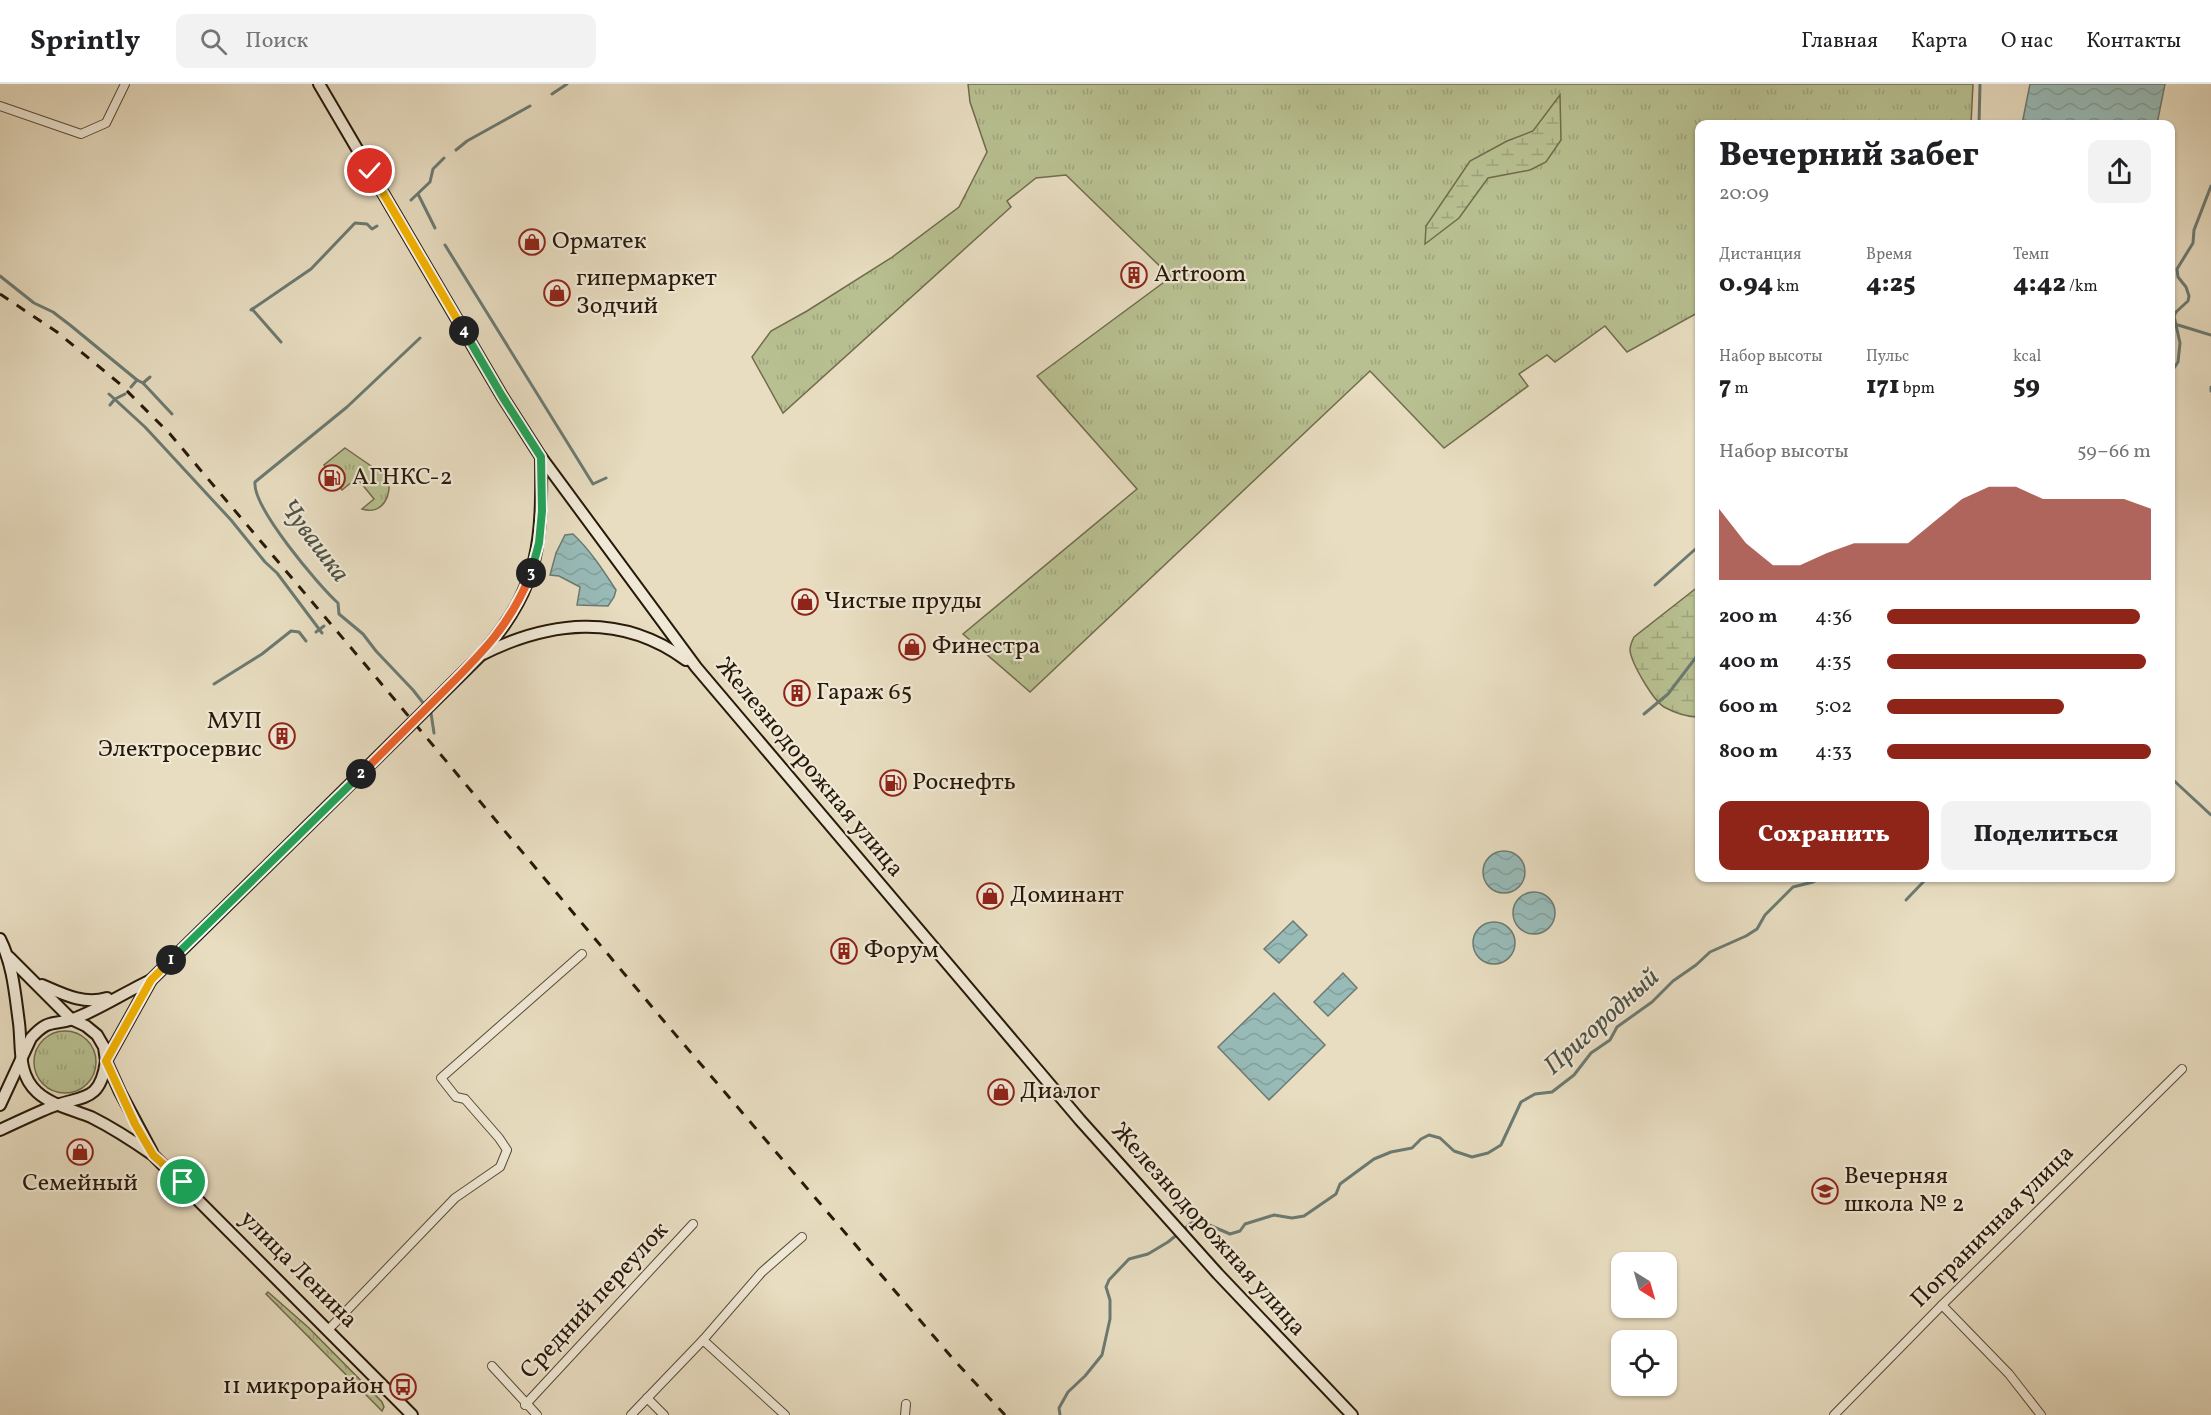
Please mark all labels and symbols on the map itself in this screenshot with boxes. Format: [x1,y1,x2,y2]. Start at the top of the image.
pin [344,145,395,196]
place label: Орматек [552,225,647,259]
shop icon: Орматек [517,227,547,257]
place label: Artroom [1154,258,1246,292]
building icon: Artroom [1119,260,1149,290]
place label: гипермаркет Зодчий [576,262,717,324]
shop icon: гипермаркет Зодчий [542,278,572,308]
pin: 4 [449,316,479,346]
place label: АГНКС-2 [352,461,453,495]
fuel station icon: АГНКС-2 [317,463,347,493]
water label: Чувашка [271,492,357,590]
pin: 3 [516,558,546,588]
place label: Чистые пруды [824,585,982,619]
shop icon: Чистые пруды [790,587,820,617]
place label: Финестра [932,630,1041,664]
shop icon: Финестра [897,632,927,662]
street label: Железнодорожная улица [707,651,911,885]
place label: Гараж 65 [816,676,912,710]
building icon: Гараж 65 [782,678,812,708]
place label: МУП Электросервис [98,705,262,767]
building icon: МУП Электросервис [267,721,297,751]
pin: 2 [346,759,376,789]
place label: Роснефть [912,766,1016,800]
fuel station icon: Роснефть [878,768,908,798]
place label: Доминант [1010,879,1124,913]
shop icon: Доминант [975,881,1005,911]
place label: Форум [864,934,939,968]
building icon: Форум [829,936,859,966]
pin: 1 [156,945,186,975]
water label: Пригородный [1536,960,1668,1084]
place label: Диалог [1020,1075,1101,1109]
shop icon: Диалог [986,1077,1016,1107]
street label: Железнодорожная улица [1103,1116,1313,1344]
shop icon: Семейный [65,1137,95,1167]
street label: Пограничная улица [1904,1138,2082,1316]
pin [157,1156,208,1207]
place label: Вечерняя школа № 2 [1844,1160,1965,1222]
place label: Семейный [22,1167,138,1201]
school or university icon: Вечерняя школа № 2 [1810,1176,1840,1206]
street label: улица Ленина [231,1203,365,1337]
street label: Средний переулок [513,1215,677,1387]
north arrow [1611,1252,1677,1318]
place label: 11 микрорайон [223,1370,384,1404]
bus stop icon: 11 микрорайон [388,1372,418,1402]

